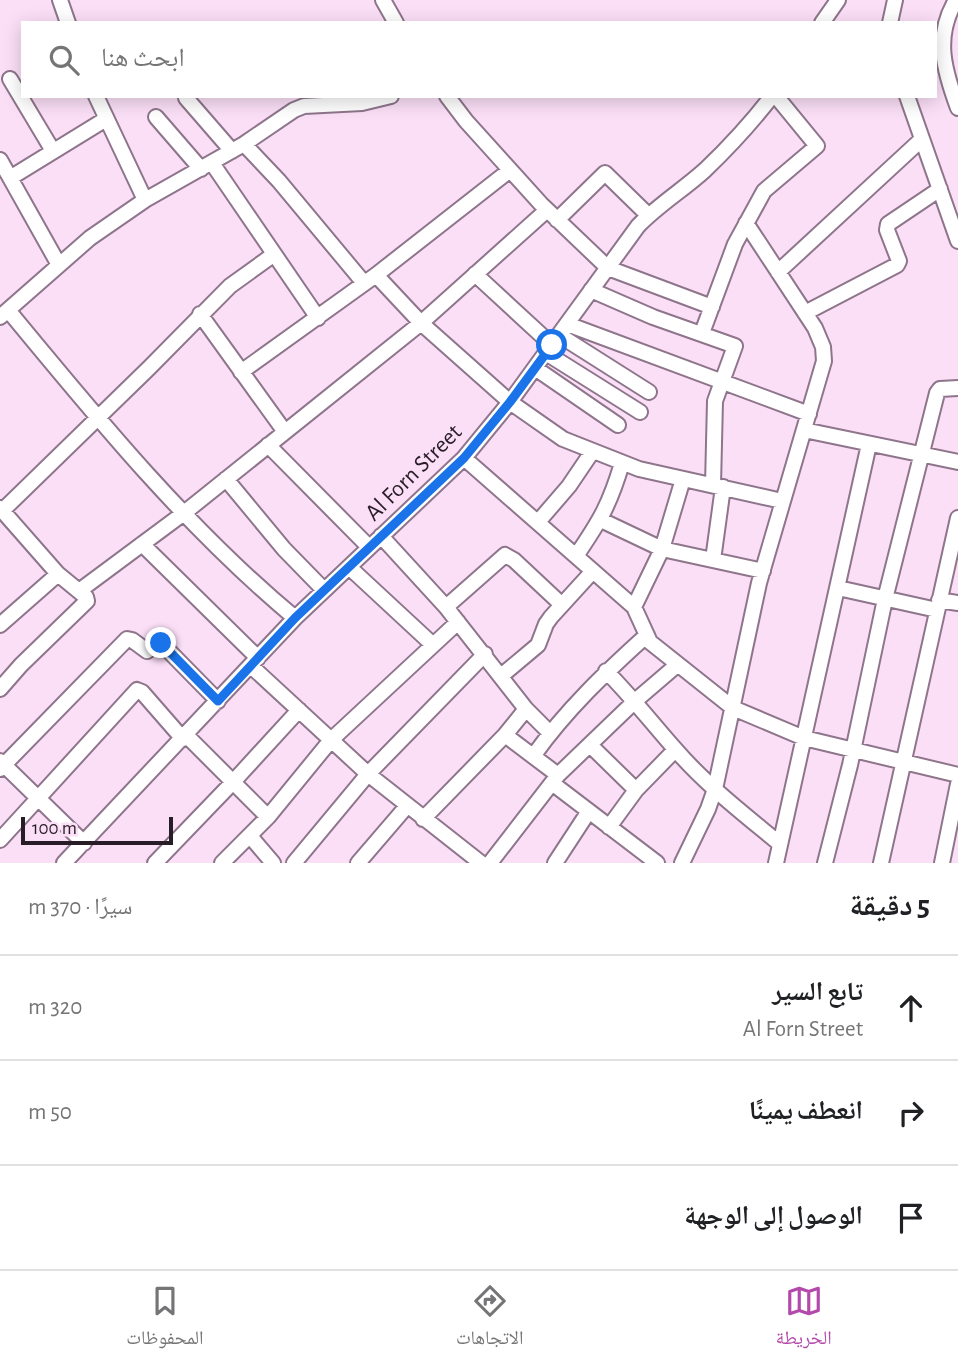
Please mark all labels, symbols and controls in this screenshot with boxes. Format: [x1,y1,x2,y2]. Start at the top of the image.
search box [21,21,937,98]
icon: search [45,41,83,79]
text: ابحث هنا [101,45,185,71]
route start [536,329,567,360]
street label: Al Forn Street [361,420,467,526]
route end [145,627,176,658]
scale bar [21,814,173,846]
text: 100 m [32,819,77,838]
text: 5 دقيقة [850,891,930,921]
text: سيرًا · 370 m [28,896,132,919]
text: تابع السير [772,979,863,1005]
icon: ahead [892,989,930,1027]
text: 320 m [28,996,82,1019]
text: Al Forn Street [743,1018,863,1041]
icon: right [892,1094,930,1132]
text: انعطف يمينًا [749,1098,863,1124]
text: 50 m [28,1101,72,1124]
icon: arrive [892,1199,930,1237]
text: الوصول إلى الوجهة [684,1203,863,1229]
tab: المحفوظات [126,1282,204,1356]
tab: الاتجاهات [456,1282,523,1356]
tab: الخريطة [776,1282,832,1356]

